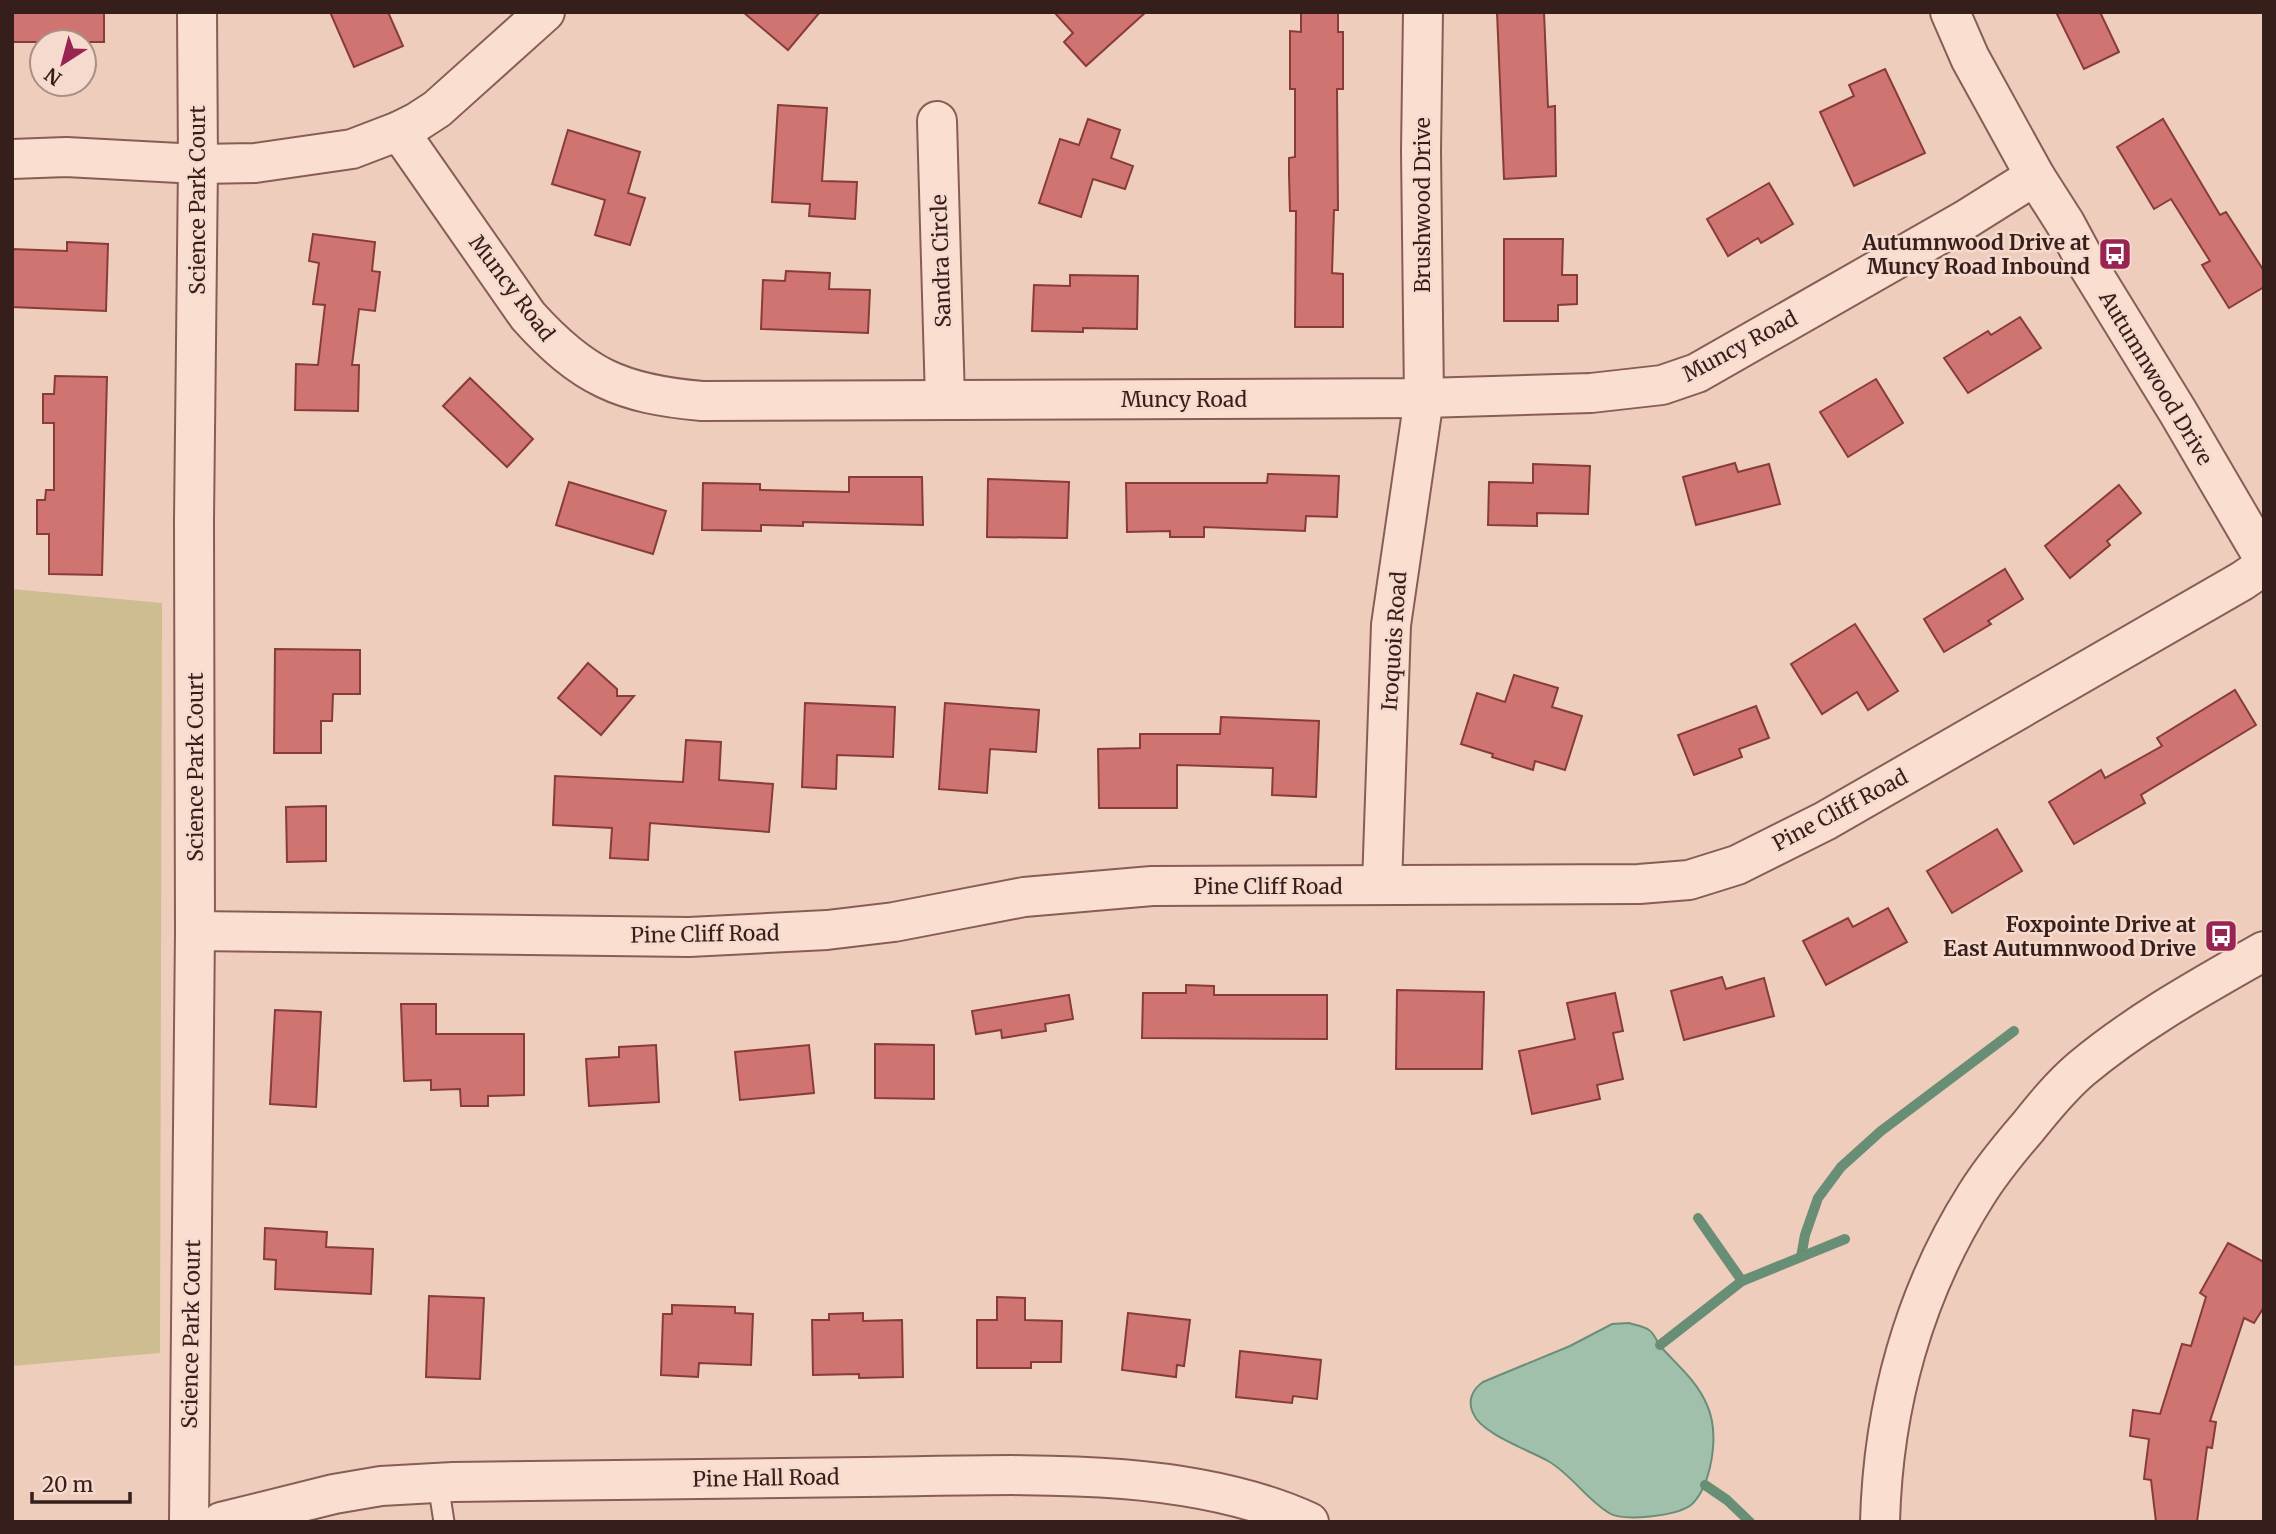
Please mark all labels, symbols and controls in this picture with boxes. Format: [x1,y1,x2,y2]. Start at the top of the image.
north arrow [28,28,98,98]
text: N [40,63,66,91]
street label: Science Park Court [184,105,211,295]
street label: Brushwood Drive [1409,117,1436,293]
street label: Sandra Circle [925,194,957,328]
place label: Autumnwood Drive at Muncy Road Inbound [1861,229,2091,280]
street label: Muncy Road [463,230,561,347]
bus stop icon: Autumnwood Drive at Muncy Road Inbound [2096,235,2134,273]
street label: Autumnwood Drive [2093,285,2219,470]
street label: Muncy Road [1678,304,1802,388]
street label: Muncy Road [1121,386,1247,413]
street label: Iroquois Road [1376,570,1412,712]
street label: Science Park Court [182,672,209,862]
street label: Pine Cliff Road [1768,763,1912,857]
street label: Pine Cliff Road [1193,873,1343,900]
place label: Foxpointe Drive at East Autumnwood Drive [1943,911,2197,962]
bus stop icon: Foxpointe Drive at East Autumnwood Drive [2202,917,2240,955]
street label: Pine Cliff Road [630,919,780,949]
street label: Science Park Court [176,1239,206,1429]
scale bar [32,1460,130,1504]
street label: Pine Hall Road [692,1463,840,1493]
text: 20 m [42,1471,94,1498]

